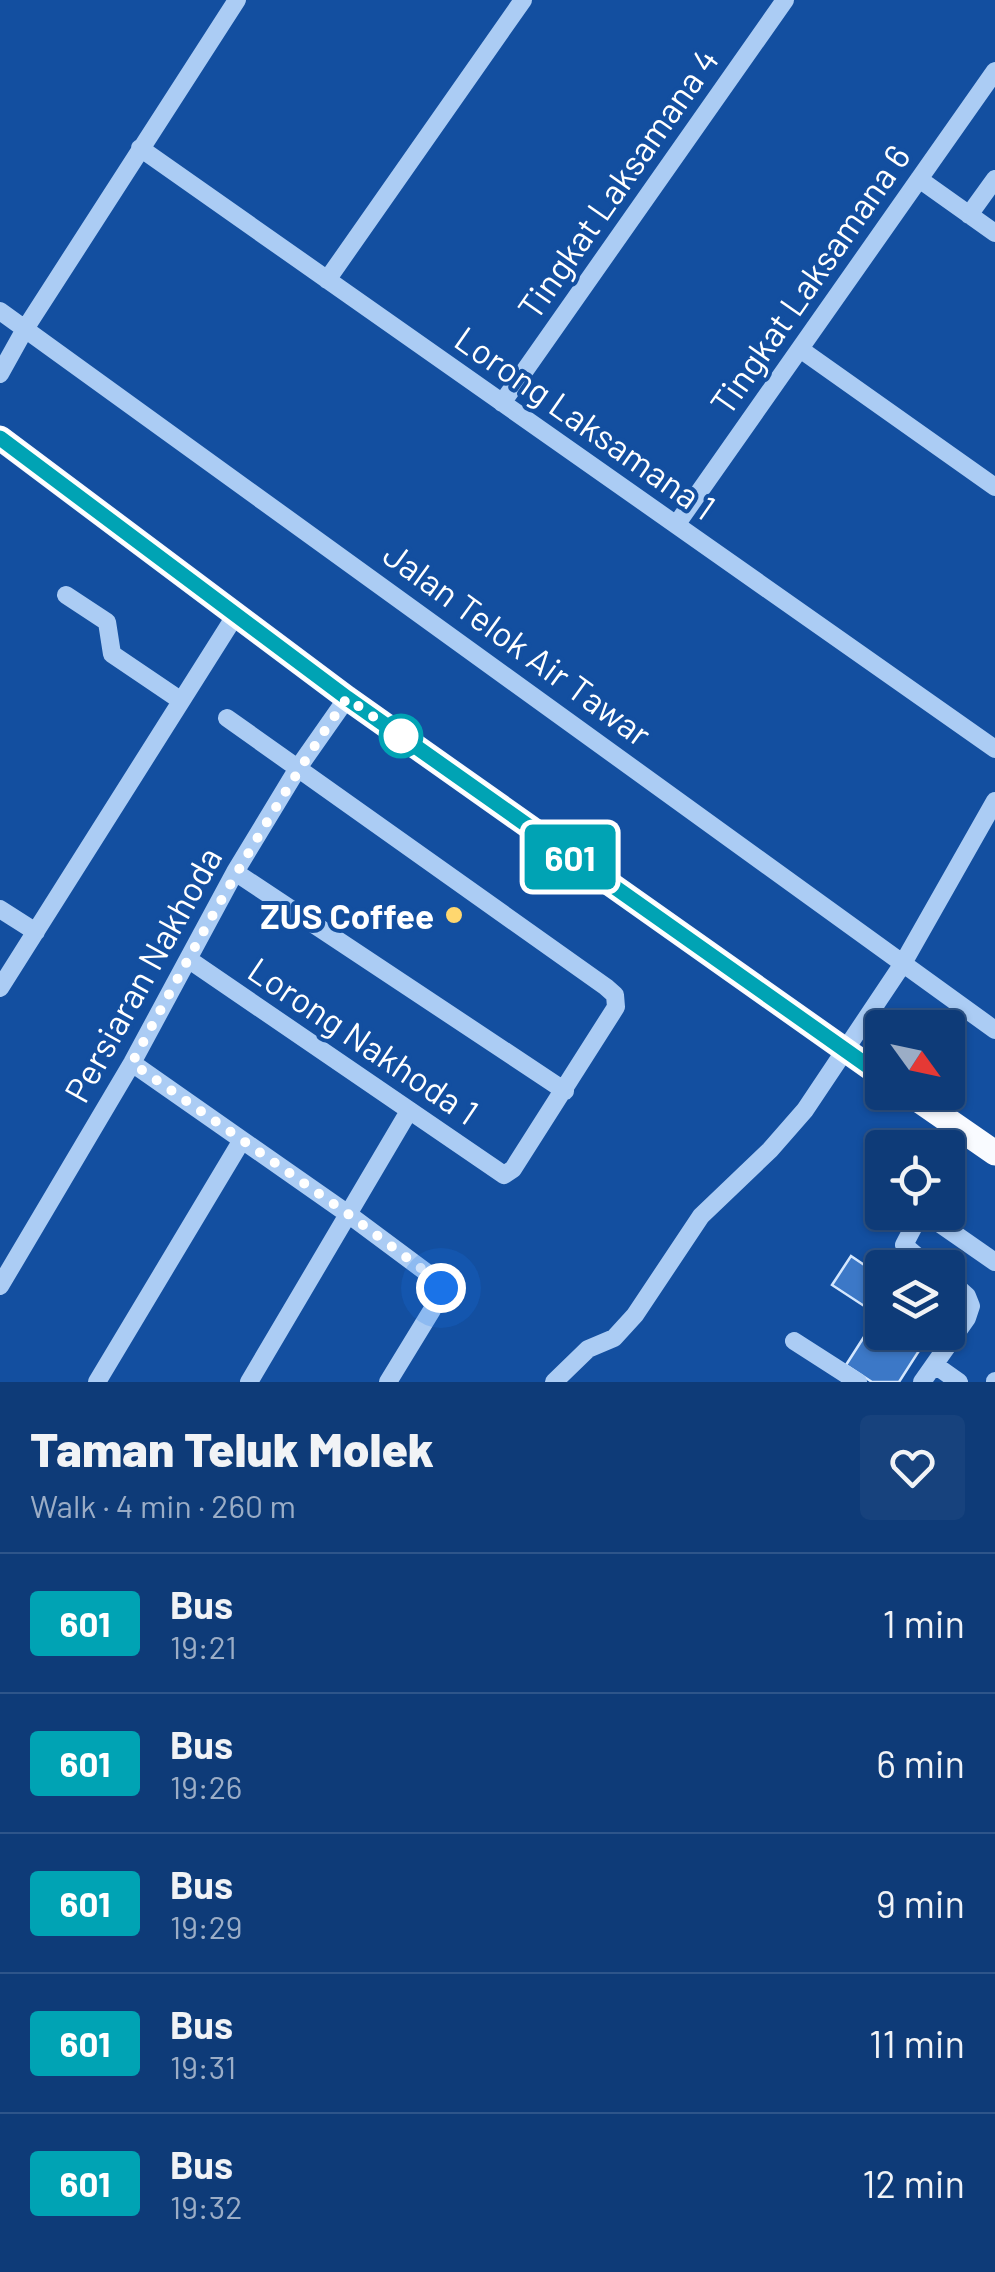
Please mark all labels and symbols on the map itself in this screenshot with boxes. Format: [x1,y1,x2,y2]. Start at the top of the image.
street label: Tingkat Laksamana 4 [508,40,726,326]
street label: Tingkat Laksamana 6 [700,136,918,422]
street label: Lorong Laksamana 1 [448,316,724,528]
street label: Jalan Telok Air Tawar [376,532,660,754]
unlabelled marker [380,715,422,757]
line badge: 601 [512,824,628,890]
street label: Persiaran Nakhoda [54,839,230,1109]
place label: ZUS Coffee [260,894,434,936]
marker: ZUS Coffee [443,904,465,926]
street label: Lorong Nakhoda 1 [241,948,487,1132]
north arrow [865,1010,965,1110]
your location [416,1263,466,1313]

